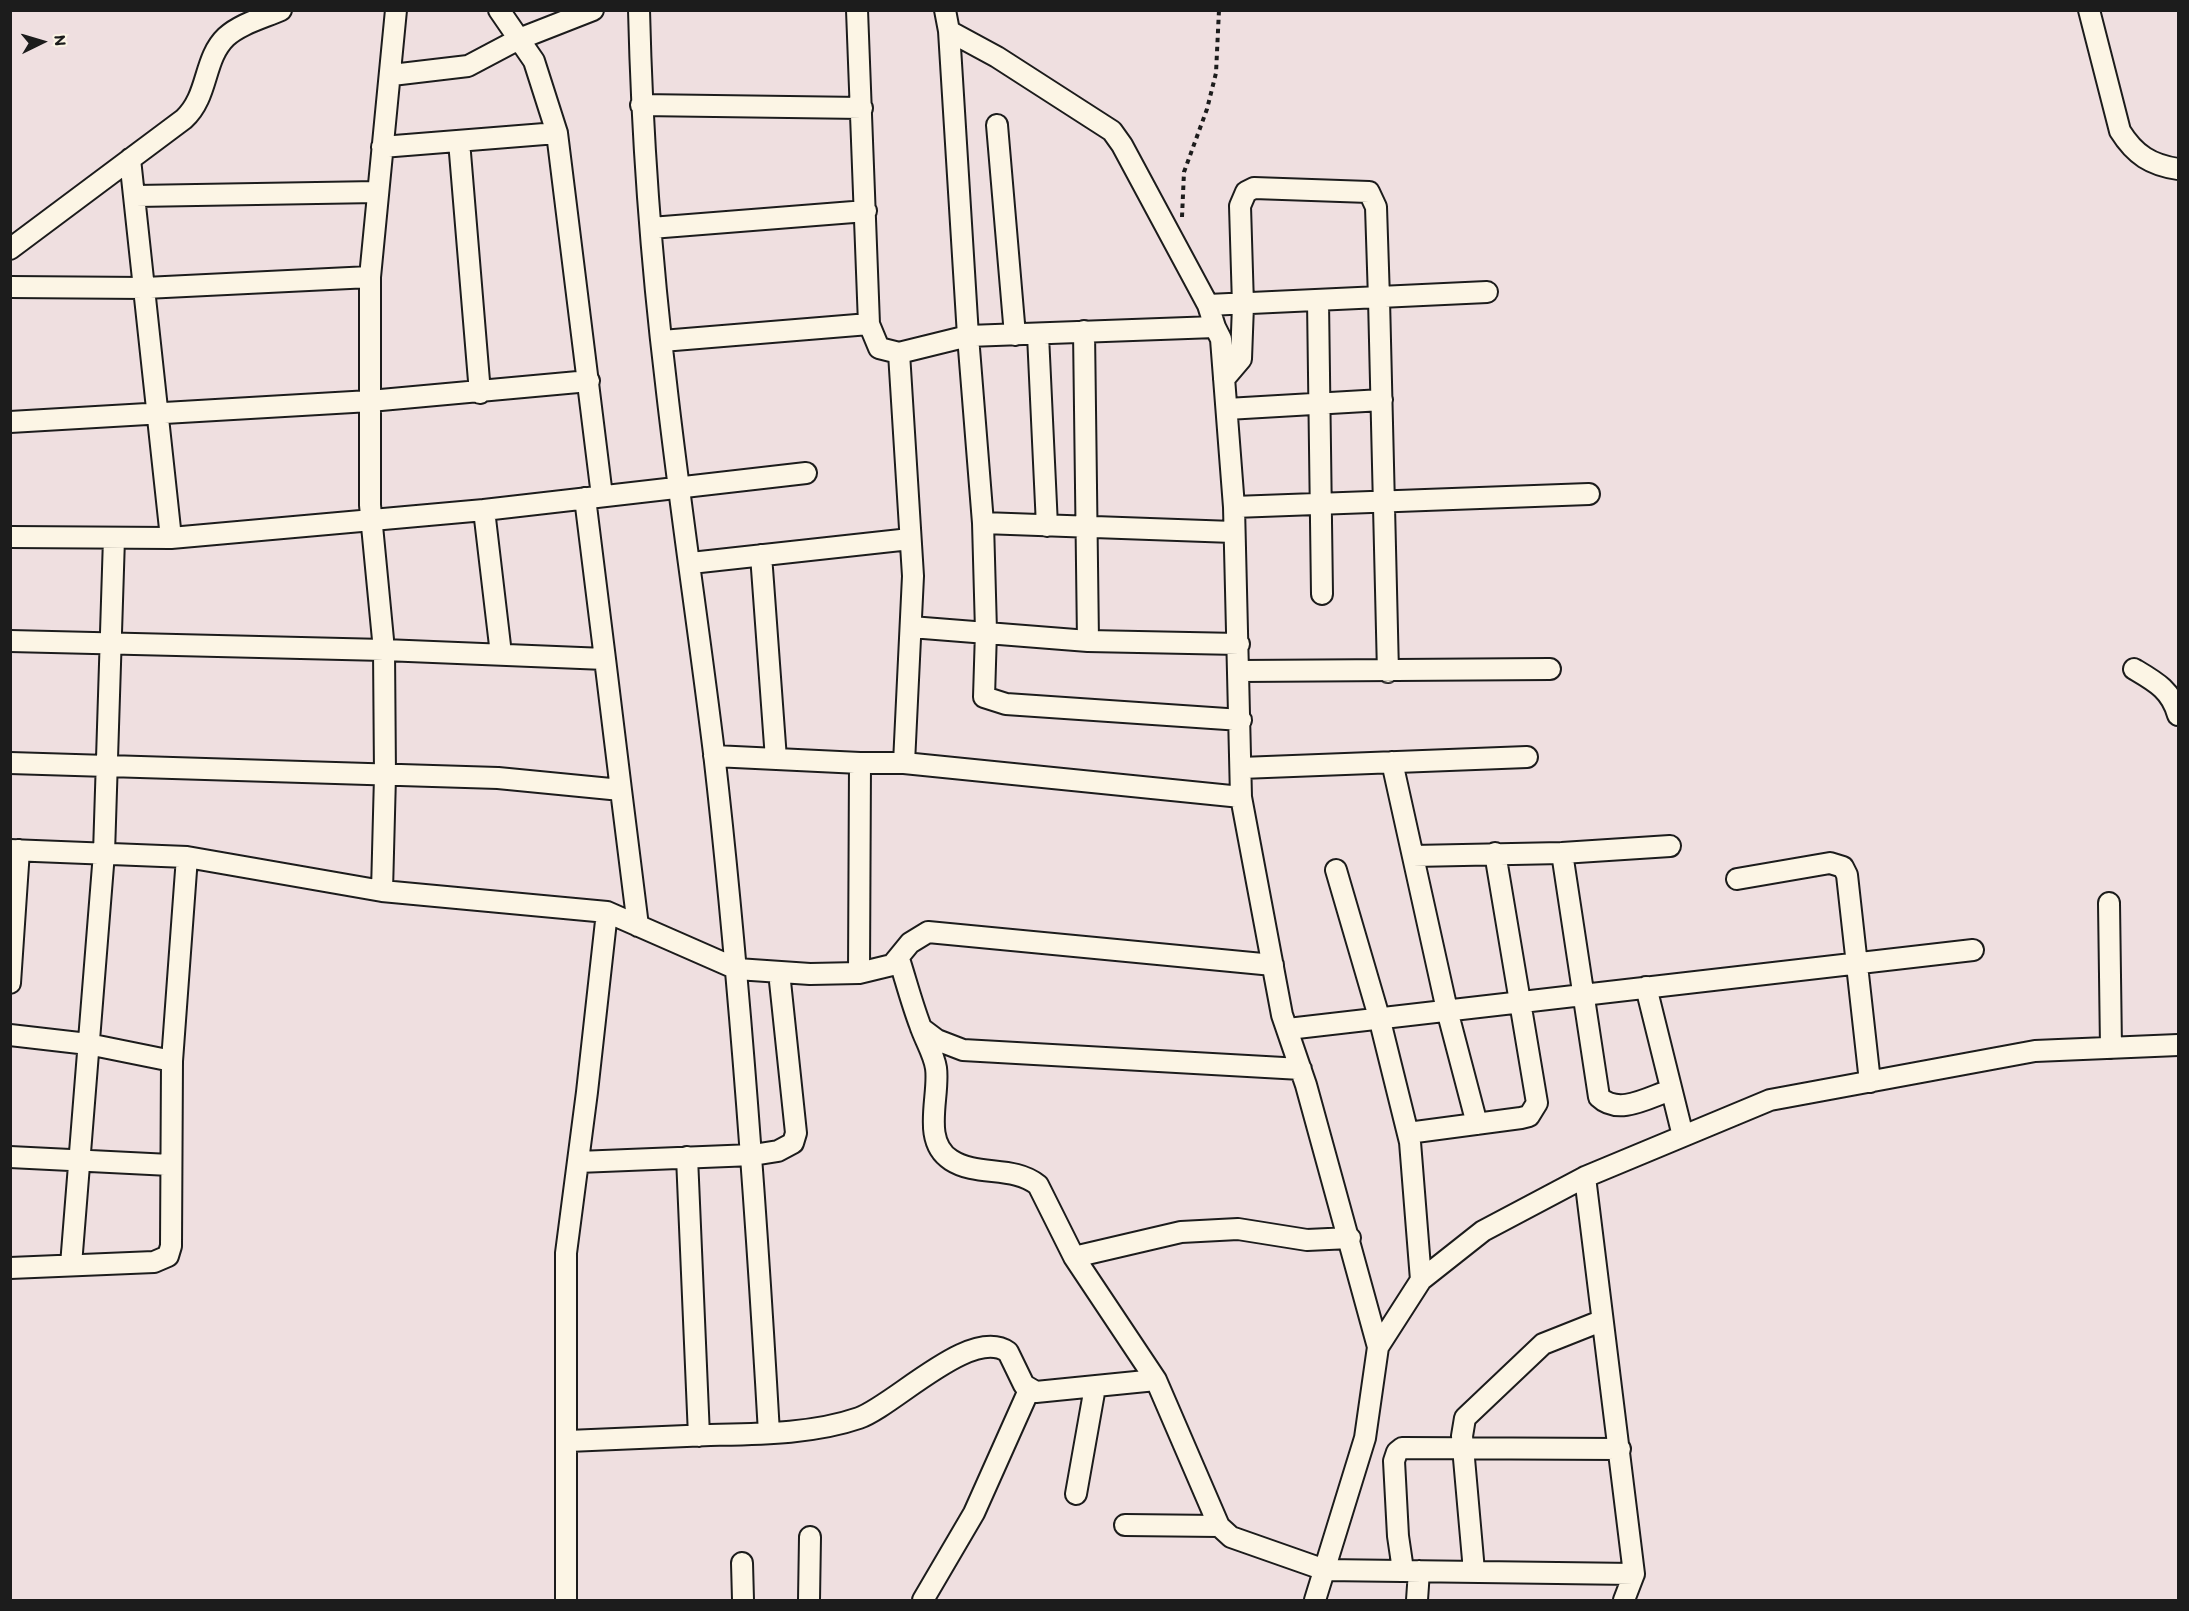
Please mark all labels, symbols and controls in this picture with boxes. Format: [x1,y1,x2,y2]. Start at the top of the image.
north arrow [12,12,72,72]
text: N [50,34,70,47]

